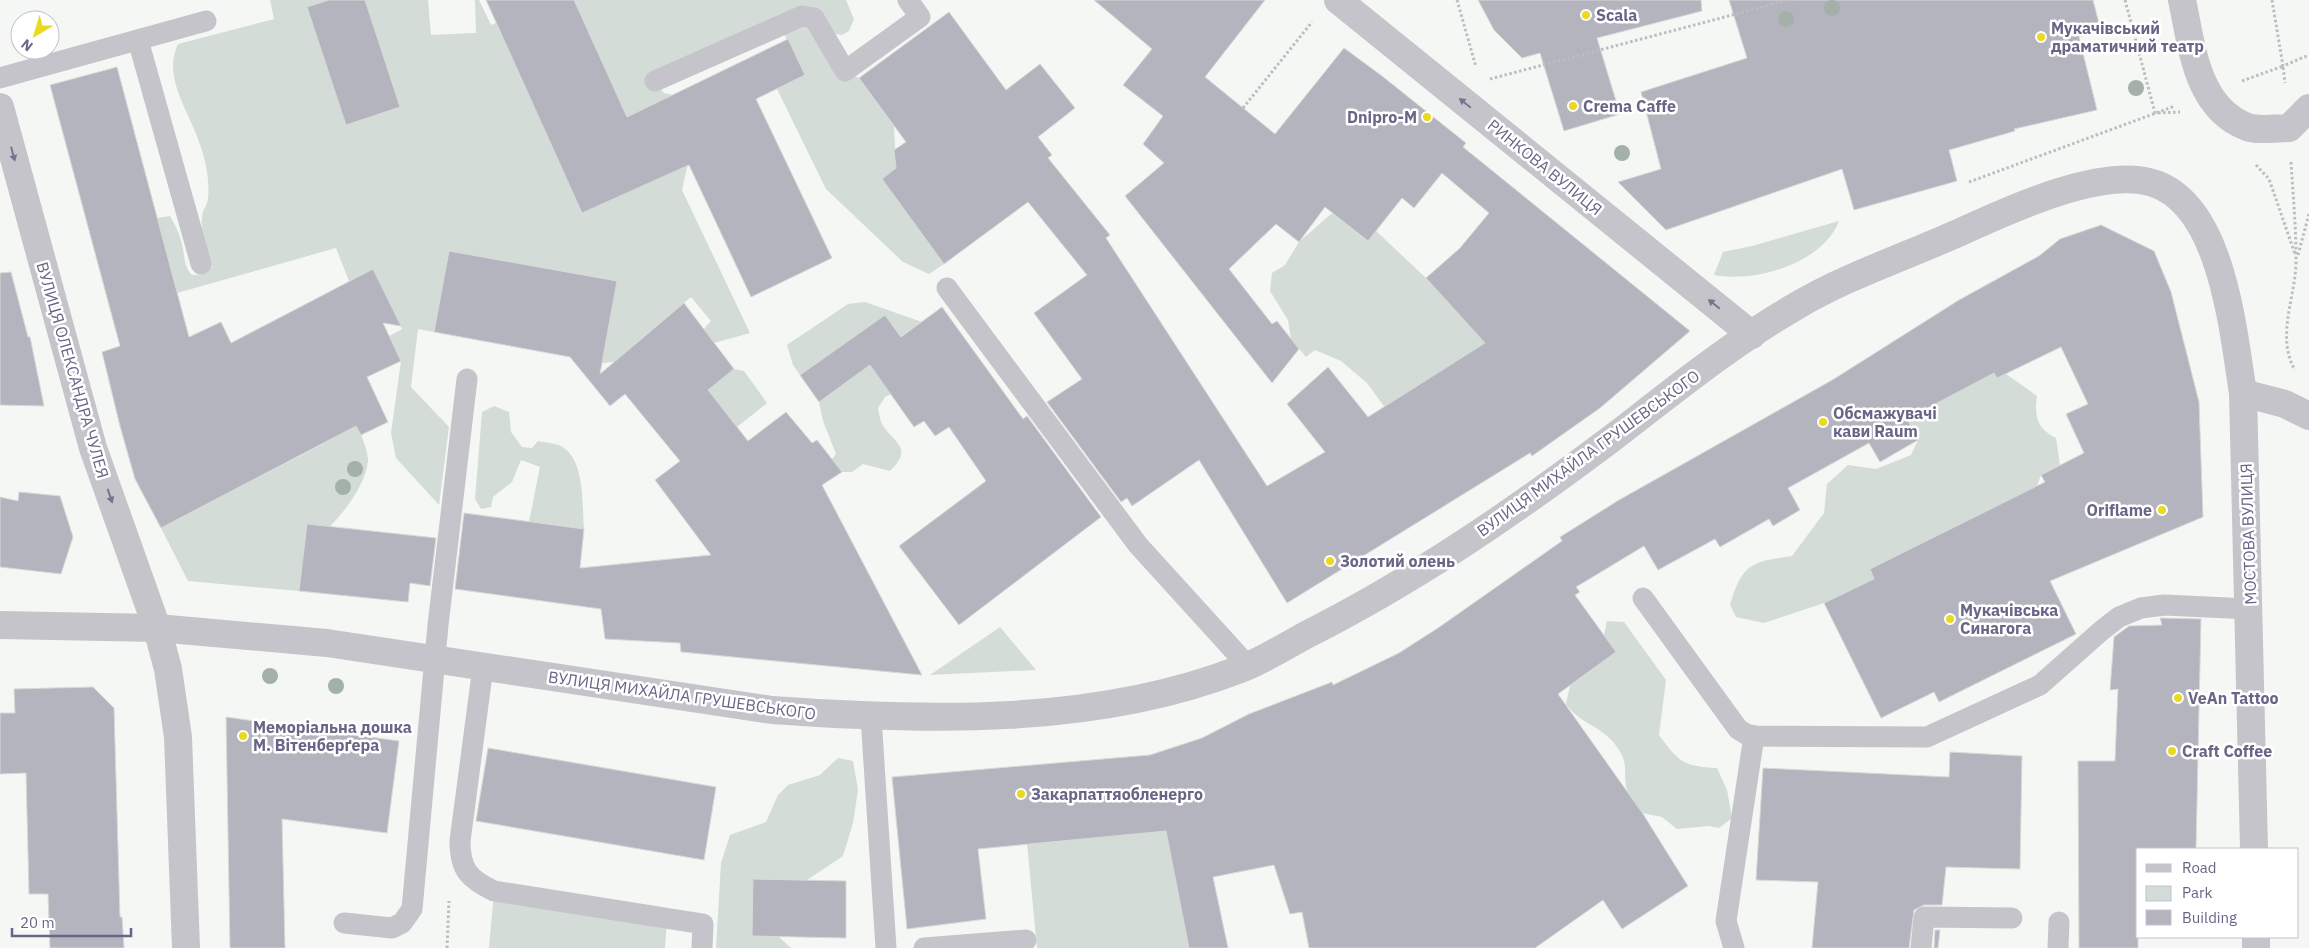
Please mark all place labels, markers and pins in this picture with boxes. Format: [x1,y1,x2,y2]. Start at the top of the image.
place label: Scala [1596,5,1637,25]
marker: Scala [1580,9,1592,21]
place label: Мукачівський драматичний театр [2051,18,2204,56]
marker: Мукачівський драматичний театр [2035,31,2047,43]
place label: Crema Caffe [1583,96,1676,116]
marker: Crema Caffe [1567,100,1579,112]
place label: Dnipro-M [1347,107,1417,127]
marker: Dnipro-M [1421,111,1433,123]
place label: Обсмажувачі кави Raum [1833,403,1937,441]
marker: Обсмажувачі кави Raum [1817,416,1829,428]
place label: Oriflame [2087,500,2152,520]
marker: Oriflame [2156,504,2168,516]
place label: Золотий олень [1340,551,1455,571]
marker: Золотий олень [1324,555,1336,567]
place label: Мукачівська Синагога [1960,600,2058,638]
marker: Мукачівська Синагога [1944,613,1956,625]
place label: VeAn Tattoo [2188,688,2279,708]
marker: VeAn Tattoo [2172,692,2184,704]
place label: Меморіальна дошка М. Вітенберґера [253,717,412,755]
marker: Меморіальна дошка М. Вітенберґера [237,730,249,742]
place label: Craft Coffee [2182,741,2272,761]
marker: Craft Coffee [2166,745,2178,757]
place label: Закарпаттяобленерго [1031,784,1203,804]
marker: Закарпаттяобленерго [1015,788,1027,800]

